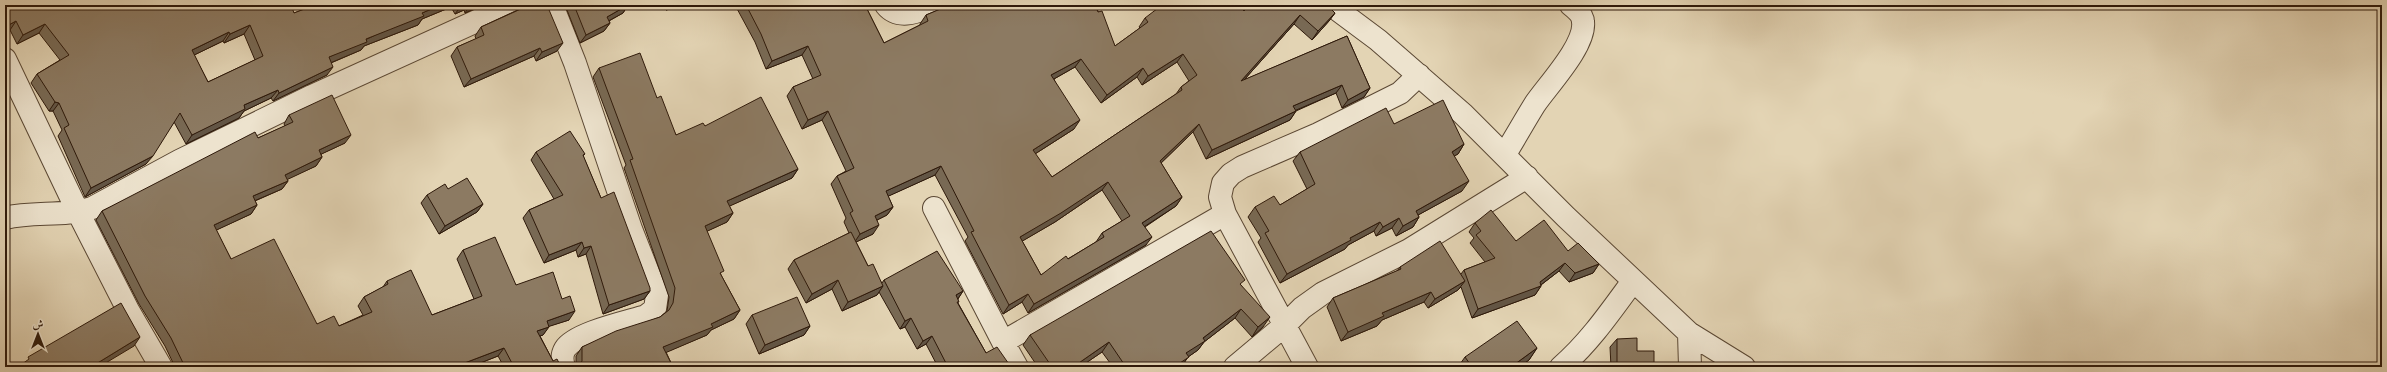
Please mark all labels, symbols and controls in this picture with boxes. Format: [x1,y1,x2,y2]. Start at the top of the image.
north arrow [18,314,58,354]
text: ش [33,318,44,332]

